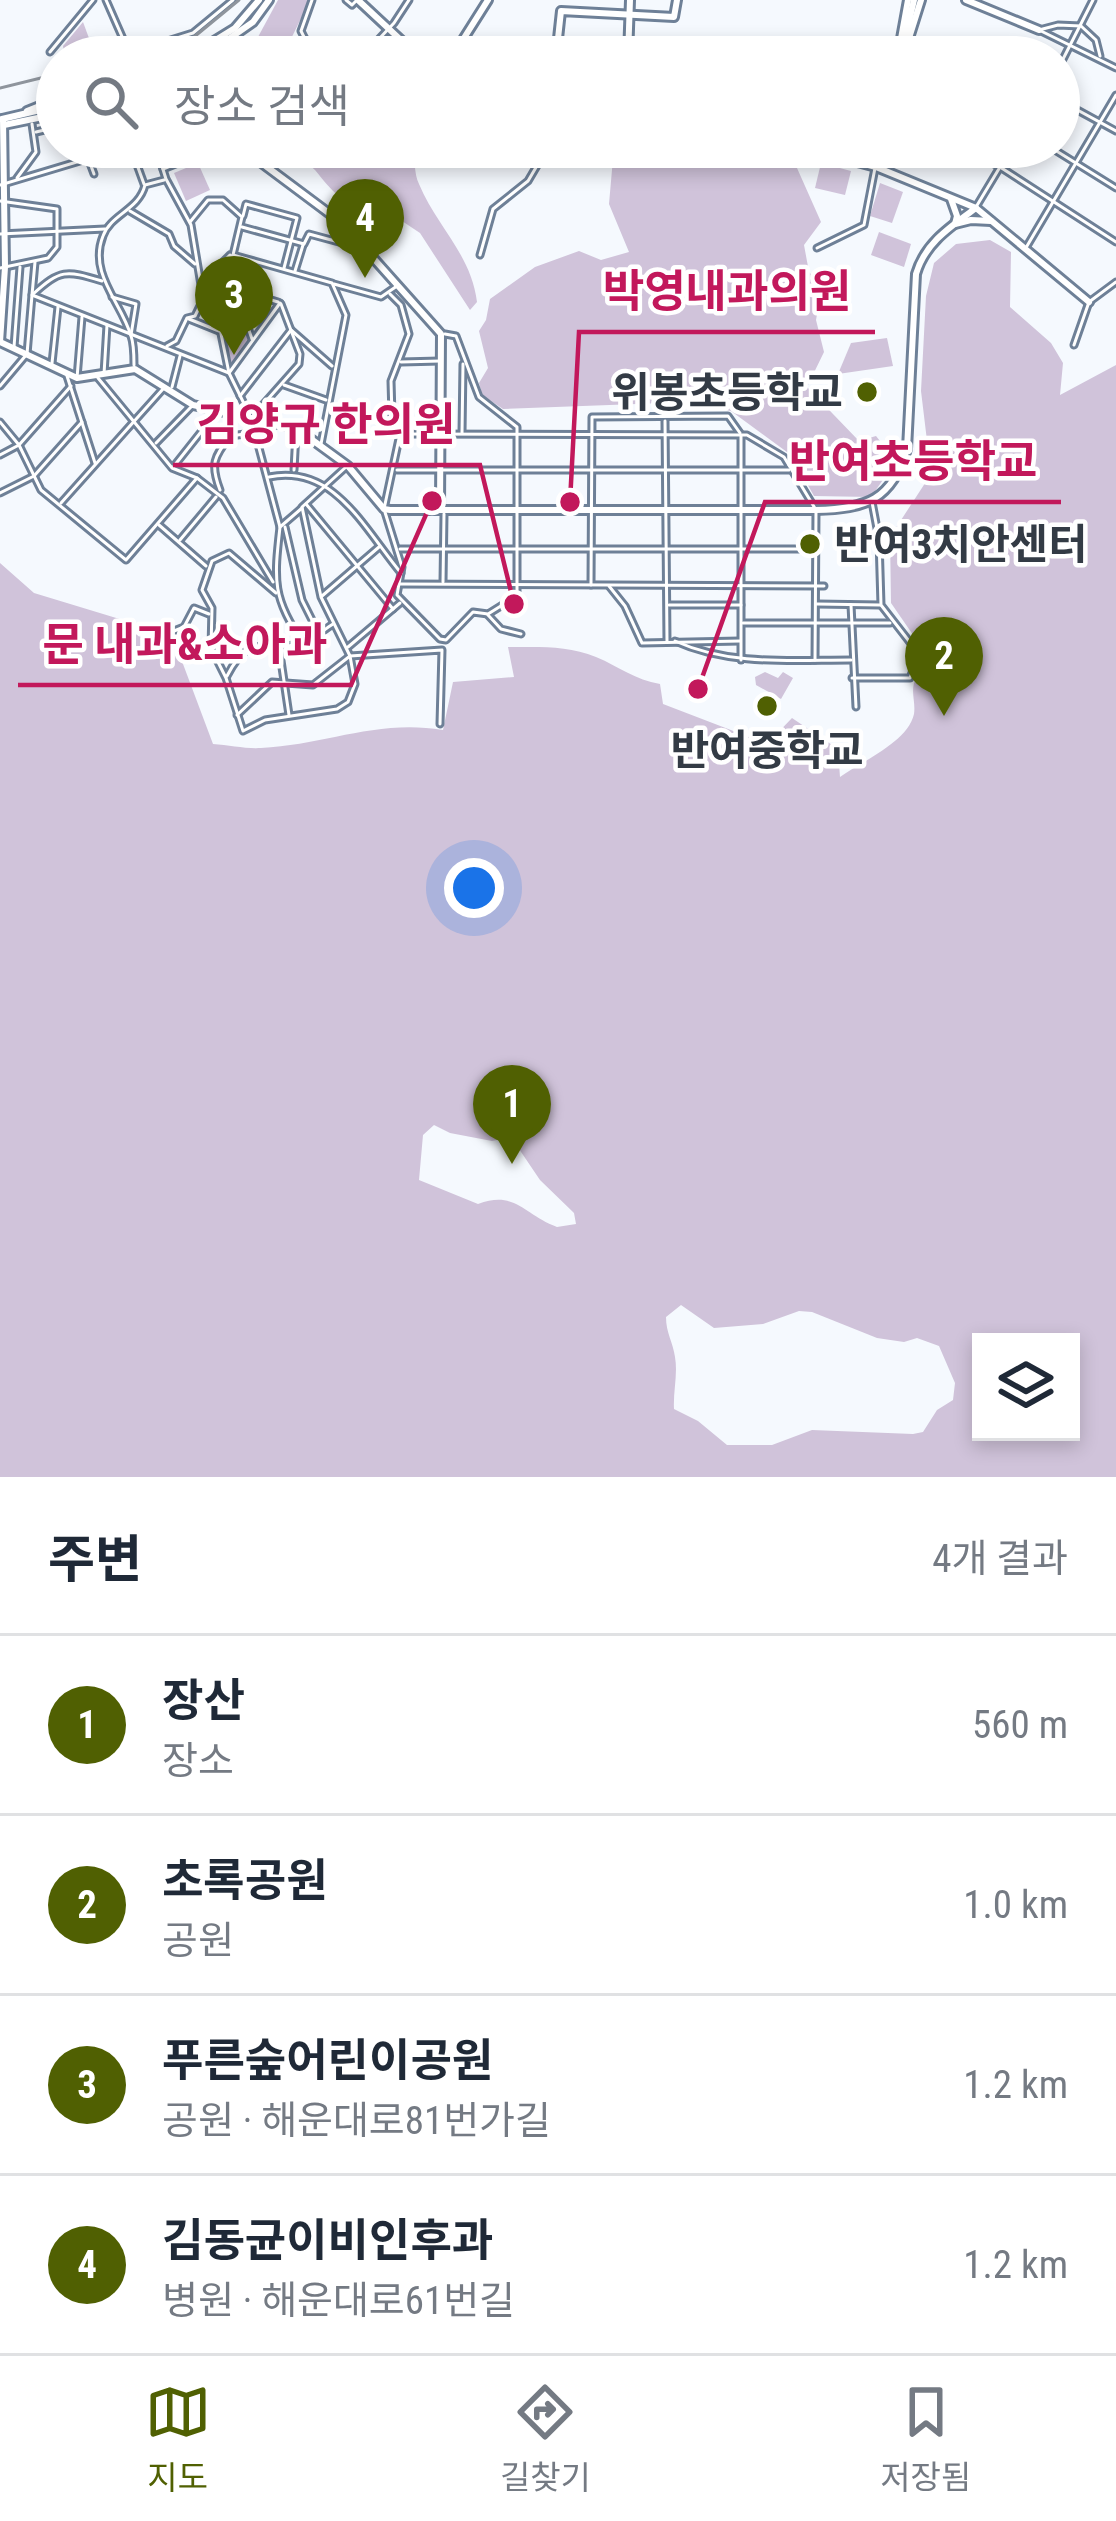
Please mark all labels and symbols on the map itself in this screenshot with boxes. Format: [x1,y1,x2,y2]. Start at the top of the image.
pin: 4 [326,179,404,278]
callout: 박영내과의원 [579,251,875,332]
pin: 3 [195,256,273,355]
text: 박영내과의원 [603,265,851,318]
place label: 위봉초등학교 [611,368,843,417]
marker: 위봉초등학교 [854,379,880,405]
callout: 김양규 한의원 [173,384,480,465]
text: 김양규 한의원 [197,398,455,451]
callout: 반여초등학교 [765,421,1061,502]
text: 반여초등학교 [789,435,1037,488]
place label: 반여3치안센터 [834,520,1087,569]
marker: 반여3치안센터 [797,531,823,557]
callout: 문 내과&소아과 [18,604,351,685]
pin: 2 [905,617,983,716]
text: 문 내과&소아과 [43,618,327,671]
marker: 반여중학교 [754,693,780,719]
place label: 반여중학교 [670,726,864,775]
your location [444,858,504,918]
pin: 1 [473,1065,551,1164]

